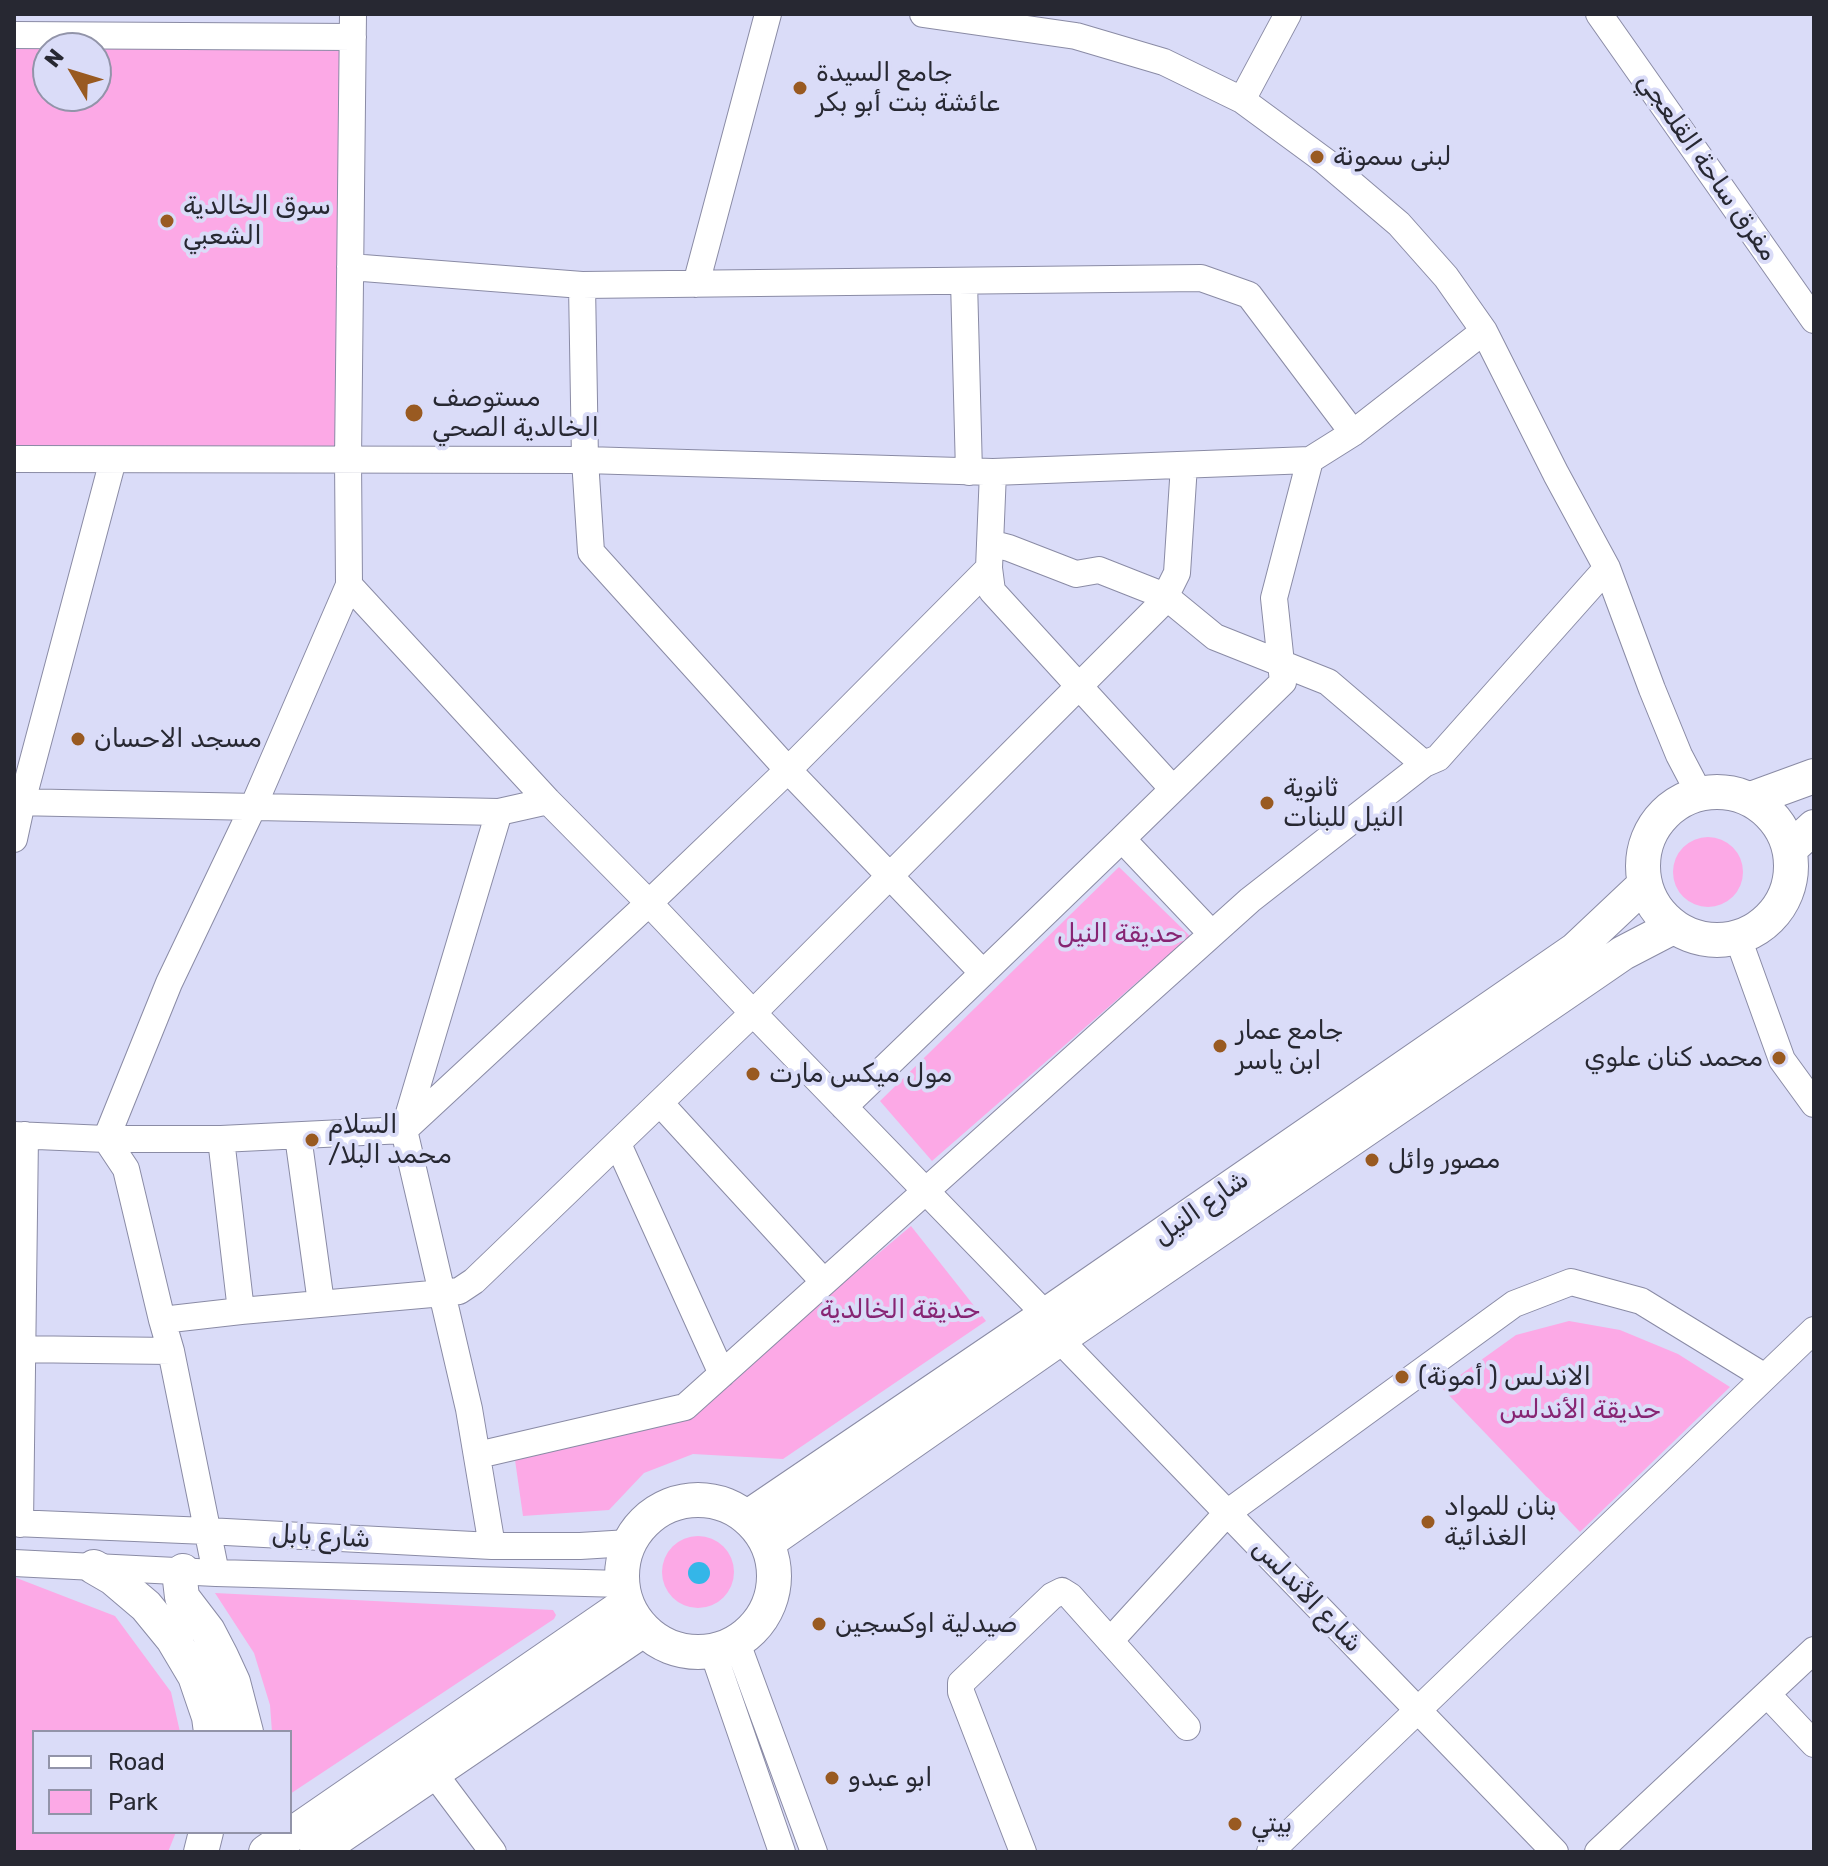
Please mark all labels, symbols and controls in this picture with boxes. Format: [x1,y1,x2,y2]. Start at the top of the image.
north arrow [32,32,112,112]
text: N [39,44,70,73]
place label: جامع السيدة عائشة بنت أبو بكر [816,57,1000,118]
street label: مفرق ساحة القلعجي [1630,67,1784,267]
marker: جامع السيدة عائشة بنت أبو بكر [791,79,809,97]
place label: لبنى سمونة [1333,141,1452,173]
marker: لبنى سمونة [1308,148,1326,166]
place label: سوق الخالدية الشعبي [183,190,331,252]
marker: سوق الخالدية الشعبي [158,212,176,230]
place label: مستوصف الخالدية الصحي [432,382,599,444]
marker: مستوصف الخالدية الصحي [403,402,425,424]
place label: مسجد الاحسان [94,723,262,755]
marker: مسجد الاحسان [69,730,87,748]
place label: ثانوية النيل للبنات [1283,772,1404,834]
marker: ثانوية النيل للبنات [1258,794,1276,812]
park label: حديقة النيل [1057,918,1183,950]
place label: جامع عمار ابن ياسر [1236,1015,1343,1076]
marker: جامع عمار ابن ياسر [1211,1037,1229,1055]
place label: محمد كنان علوي [1584,1042,1763,1074]
marker: محمد كنان علوي [1770,1049,1788,1067]
place label: مول ميكس مارت [769,1058,952,1090]
marker: مول ميكس مارت [744,1065,762,1083]
place label: السلام /محمد البلا [328,1109,452,1170]
marker: السلام /محمد البلا [303,1131,321,1149]
place label: مصور وائل [1388,1144,1500,1176]
marker: مصور وائل [1363,1151,1381,1169]
street label: شارع النيل [1147,1164,1255,1252]
park label: حديقة الخالدية [820,1294,980,1326]
place label: الاندلس ( أمونة) [1418,1361,1591,1393]
marker: الاندلس ( أمونة) [1393,1368,1411,1386]
park label: حديقة الأندلس [1499,1394,1661,1426]
place label: بنان للمواد الغذائية [1444,1491,1557,1552]
marker: بنان للمواد الغذائية [1419,1513,1437,1531]
street label: شارع بابل [271,1519,371,1555]
street label: شارع الأندلس [1245,1533,1369,1659]
place label: صيدلية اوكسجين [835,1608,1017,1640]
marker: صيدلية اوكسجين [810,1615,828,1633]
legend [32,1730,292,1834]
text: Road [108,1748,165,1776]
place label: ابو عبدو [848,1762,933,1794]
marker: ابو عبدو [823,1769,841,1787]
text: Park [108,1788,158,1816]
place label: بيتي [1251,1808,1292,1840]
marker: بيتي [1226,1815,1244,1833]

